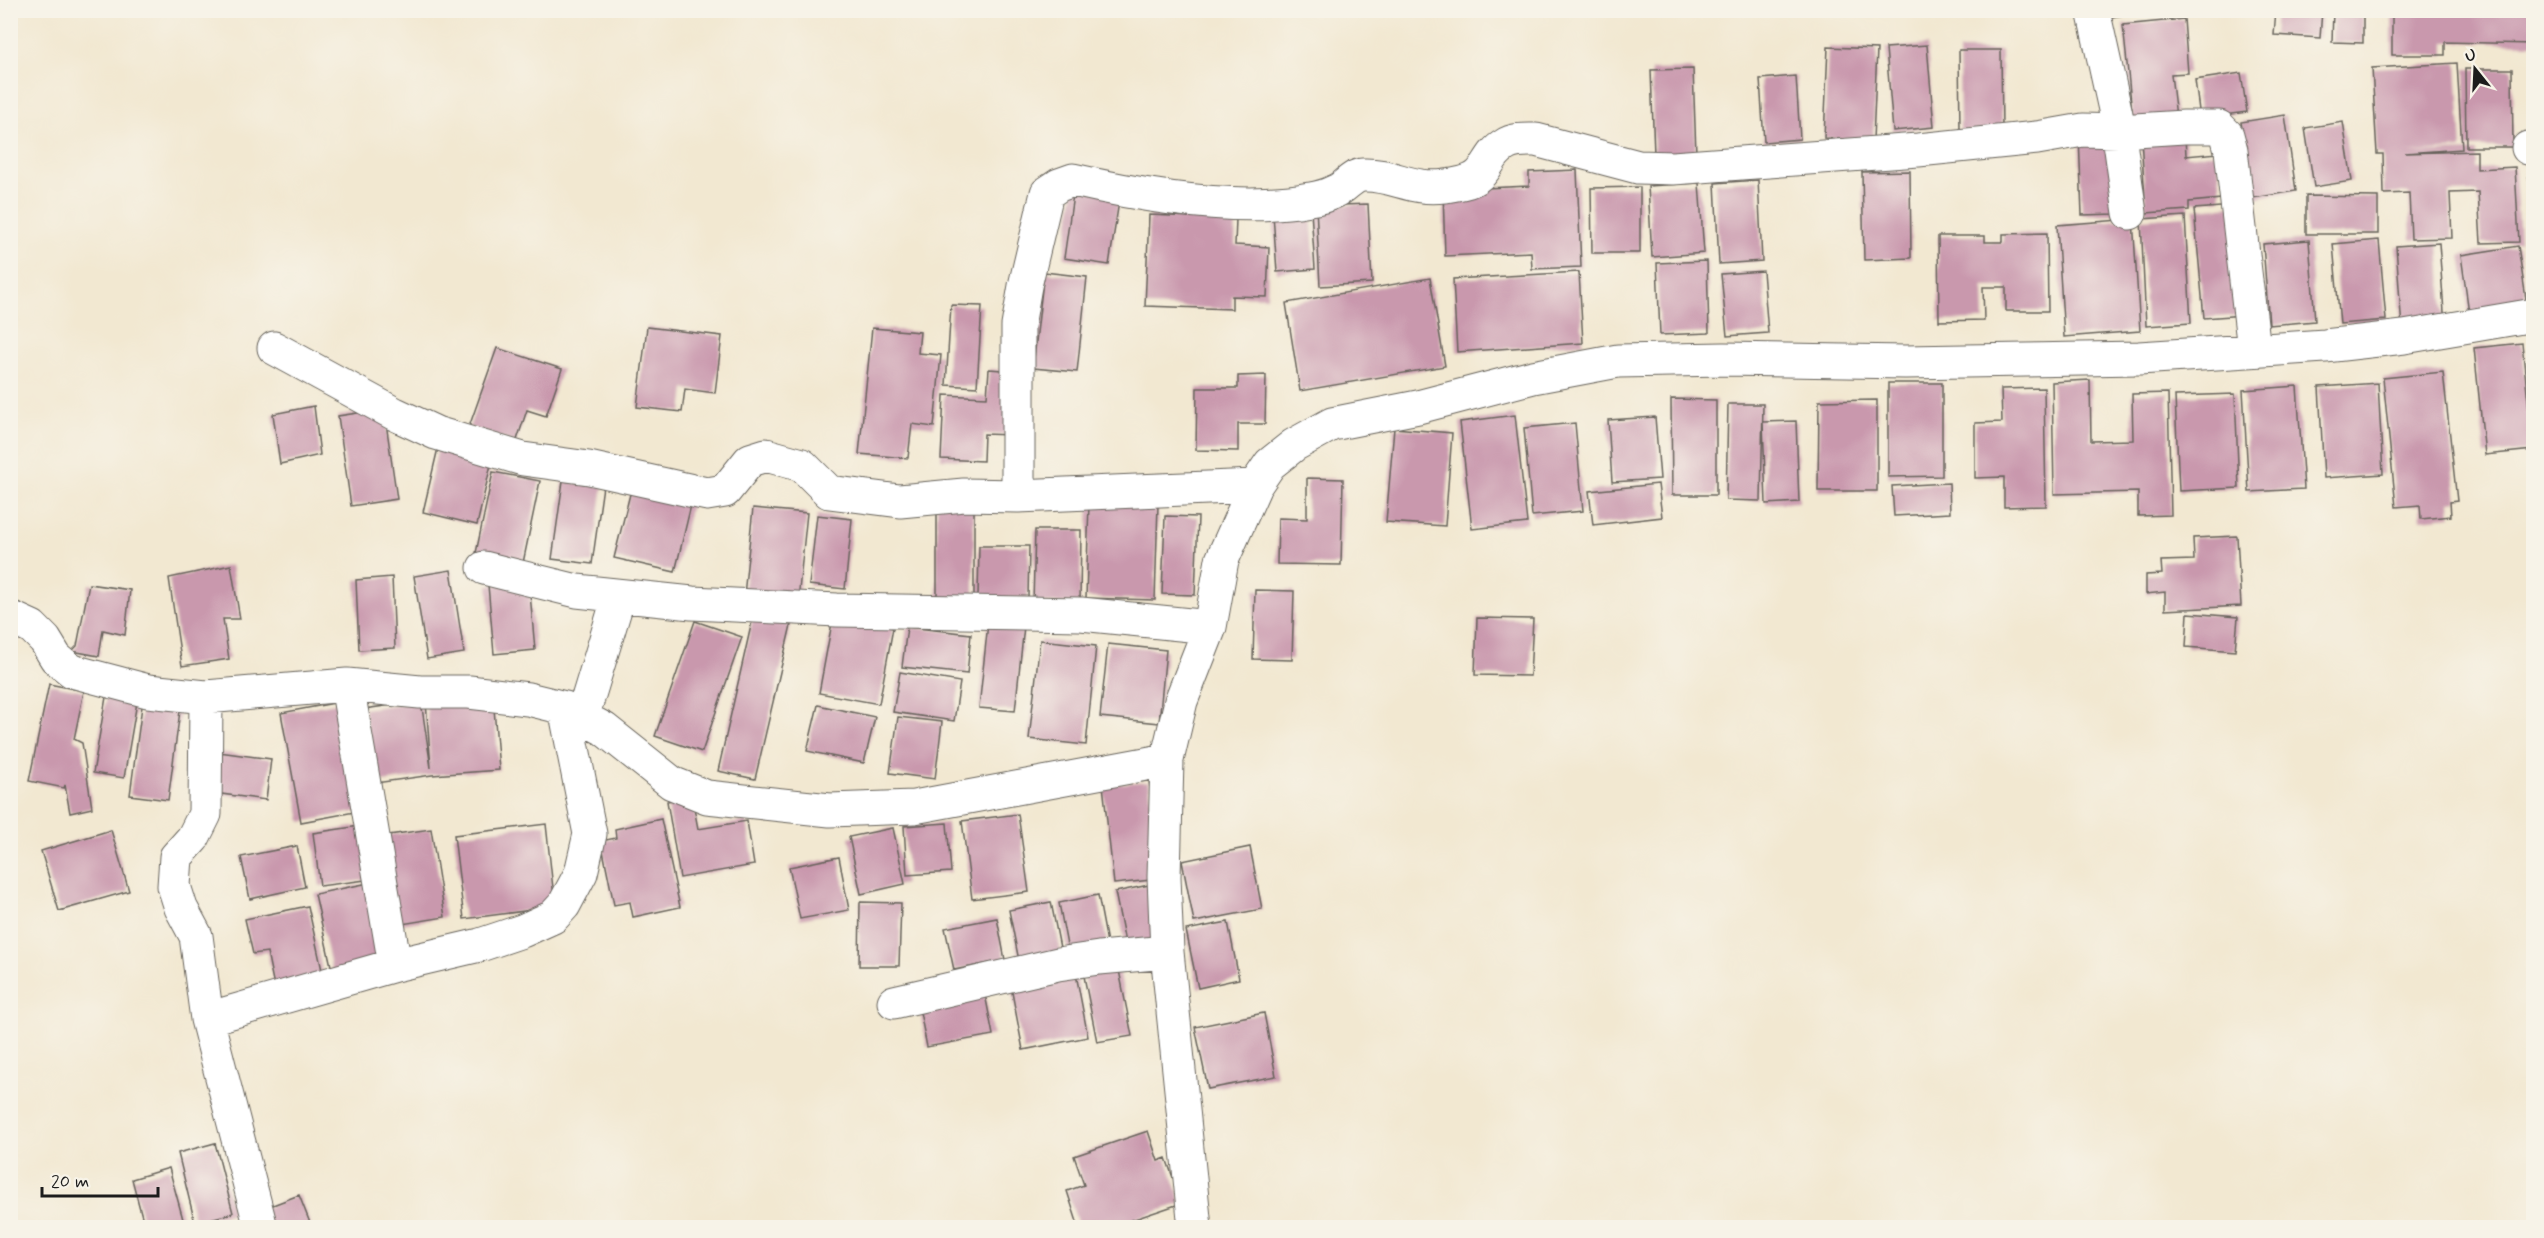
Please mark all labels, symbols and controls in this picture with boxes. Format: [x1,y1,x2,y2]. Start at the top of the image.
north arrow [2445,39,2505,99]
text: U [2463,45,2479,68]
scale bar [42,1160,158,1198]
text: 20 m [51,1170,89,1194]

